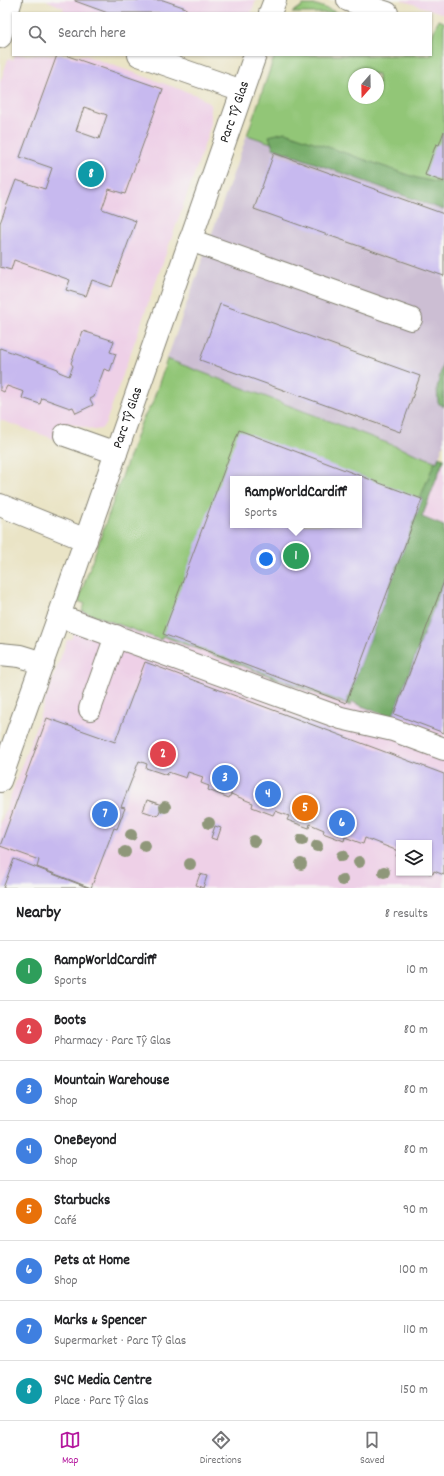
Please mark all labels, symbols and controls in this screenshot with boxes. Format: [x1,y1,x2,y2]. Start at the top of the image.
search box [12,12,432,56]
icon: search [26,23,48,45]
text: Search here [58,23,126,45]
north arrow [348,68,384,104]
street label: Parc Tŷ Glas [215,78,255,146]
pin: 8 [78,159,104,189]
street label: Parc Tŷ Glas [108,384,148,452]
popup [230,476,362,528]
text: RampWorldCardiff [245,482,347,504]
text: Sports [245,504,277,523]
pin: 1 [283,541,309,571]
your location [256,549,276,569]
pin: 2 [150,739,176,769]
pin: 3 [212,763,238,793]
pin: 4 [255,779,281,809]
pin: 5 [292,793,318,823]
pin: 7 [92,799,118,829]
pin: 6 [329,808,355,838]
map controls [396,840,432,876]
button: layers [396,840,432,876]
text: Nearby [16,902,60,926]
text: 8 results [385,905,428,924]
text: RampWorldCardiff [54,950,157,972]
text: 1 [28,961,30,980]
text: 10 m [406,961,428,980]
text: Sports [54,972,87,991]
text: Boots [54,1010,86,1032]
text: 2 [26,1021,32,1040]
text: 80 m [404,1021,428,1040]
text: Pharmacy · Parc Tŷ Glas [54,1032,171,1051]
text: Mountain Warehouse [54,1070,169,1092]
text: 3 [26,1081,32,1100]
text: 80 m [404,1081,428,1100]
text: Shop [54,1092,77,1111]
text: OneBeyond [54,1130,117,1152]
text: 4 [26,1141,32,1160]
text: 80 m [404,1141,428,1160]
text: Shop [54,1152,77,1171]
text: Starbucks [54,1190,110,1212]
text: 5 [26,1201,32,1220]
text: 90 m [403,1201,428,1220]
text: Café [54,1212,77,1231]
text: Pets at Home [54,1250,130,1272]
text: 6 [26,1261,32,1280]
text: 100 m [399,1261,428,1280]
text: Shop [54,1272,77,1291]
text: Marks & Spencer [54,1310,147,1332]
text: 7 [27,1321,31,1340]
text: 110 m [403,1321,428,1340]
text: Supermarket · Parc Tŷ Glas [54,1332,186,1351]
text: S4C Media Centre [54,1370,152,1392]
text: 8 [26,1381,32,1400]
text: 150 m [400,1381,428,1400]
text: Place · Parc Tŷ Glas [54,1392,149,1411]
tab: Map [59,1429,81,1469]
tab: Directions [200,1429,242,1469]
tab: Saved [360,1429,385,1469]

